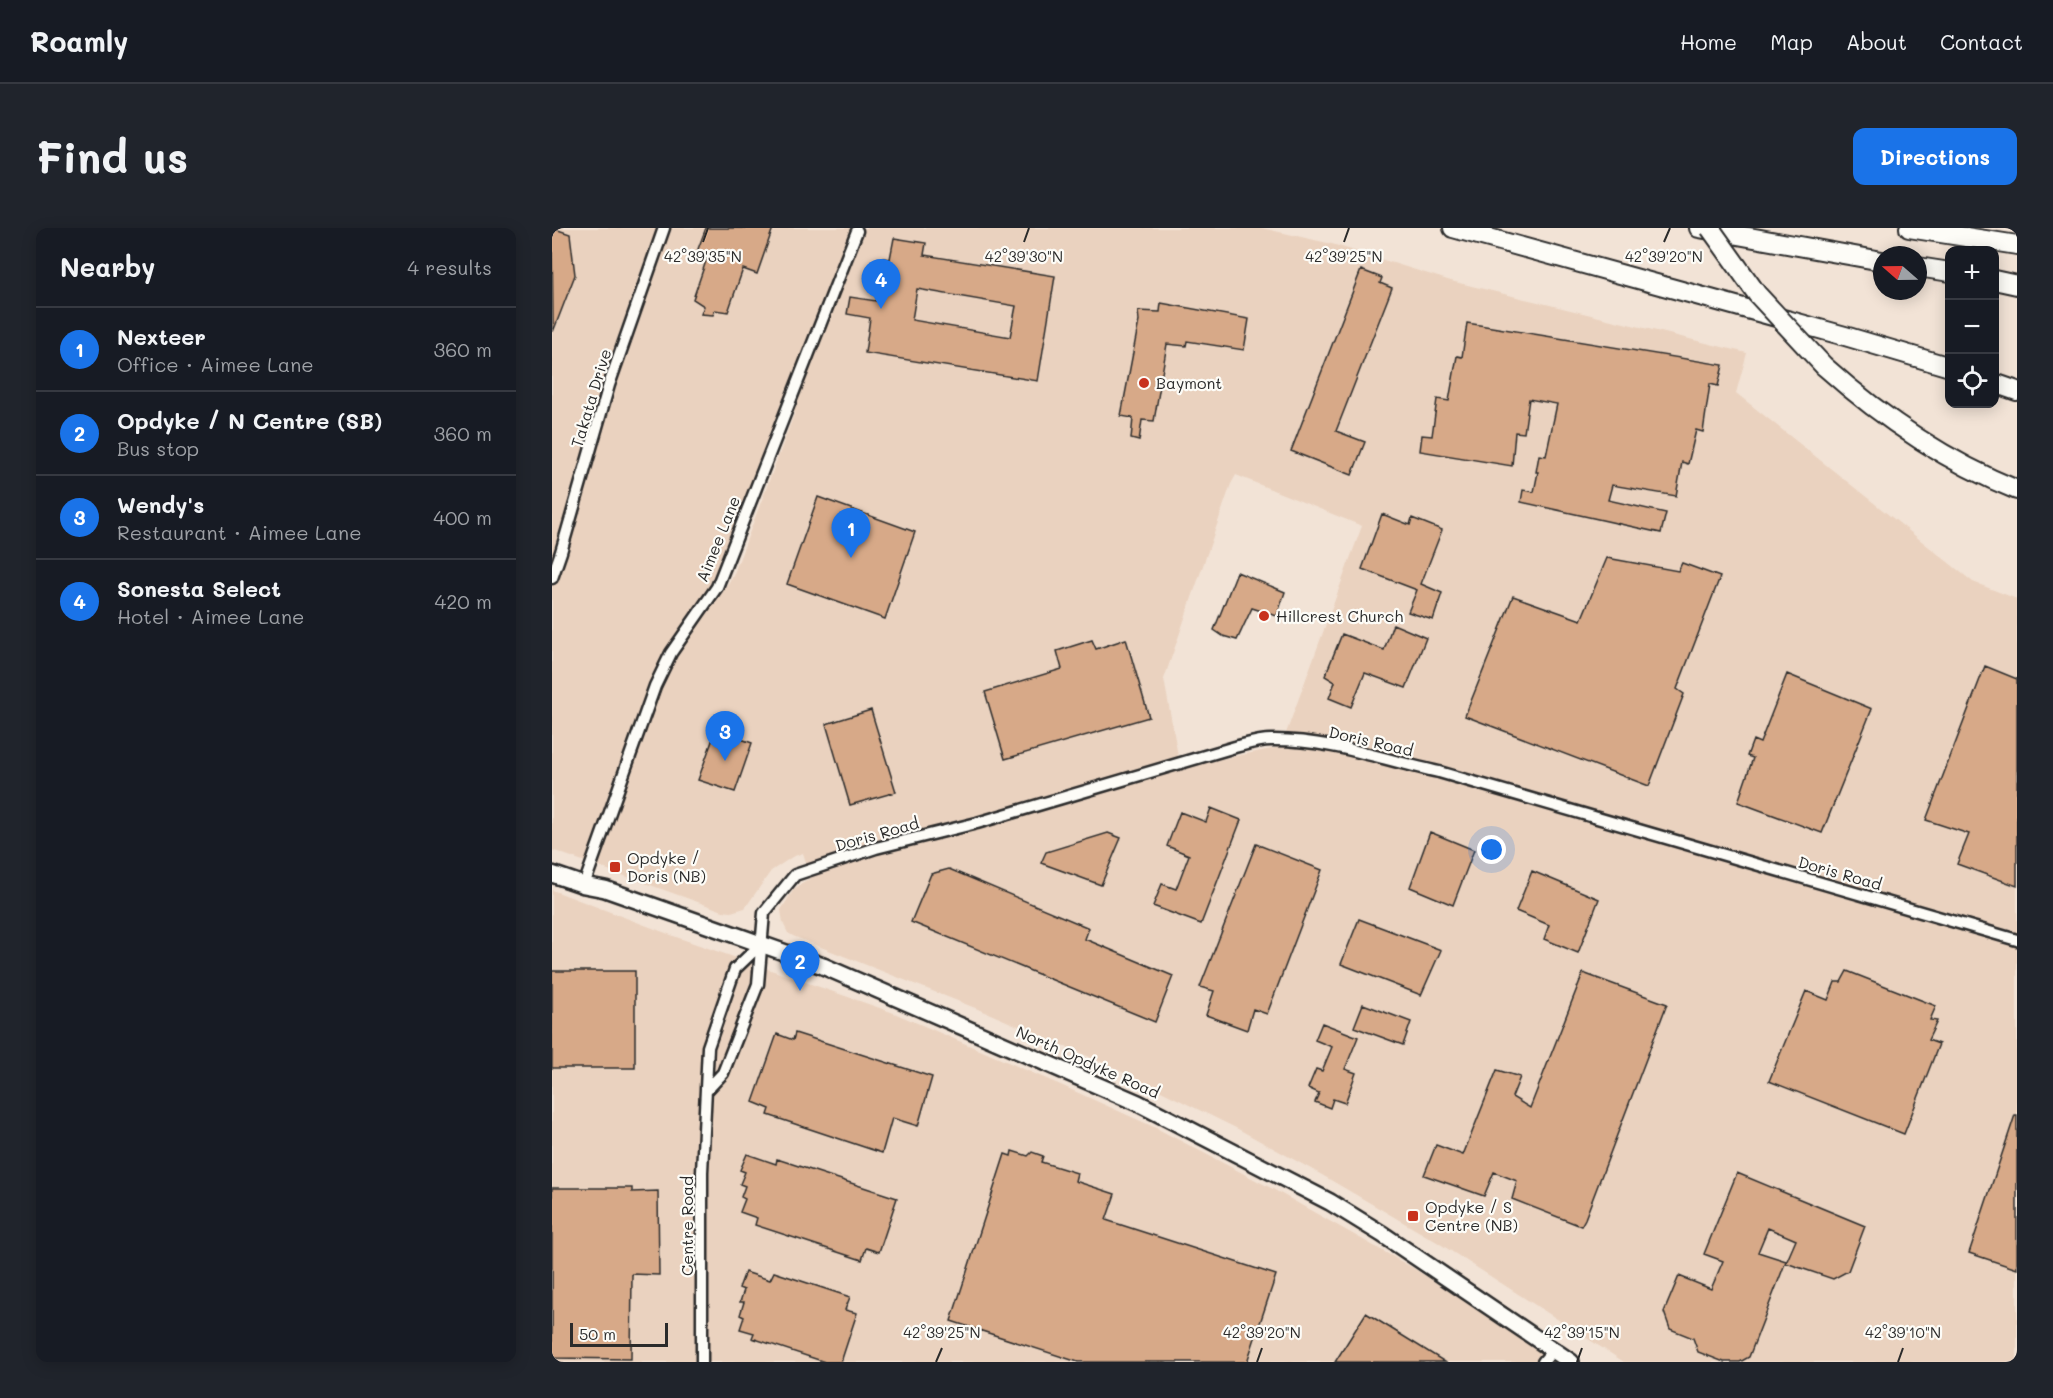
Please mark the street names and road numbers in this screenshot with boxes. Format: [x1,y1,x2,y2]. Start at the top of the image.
street label: Takata Drive [566,346,615,450]
street label: Aimee Lane [691,493,744,585]
street label: Doris Road [1327,721,1415,760]
street label: Doris Road [833,812,921,855]
street label: Doris Road [1796,851,1884,894]
street label: North Opdyke Road [1013,1020,1163,1103]
street label: Centre Road [676,1176,697,1276]

